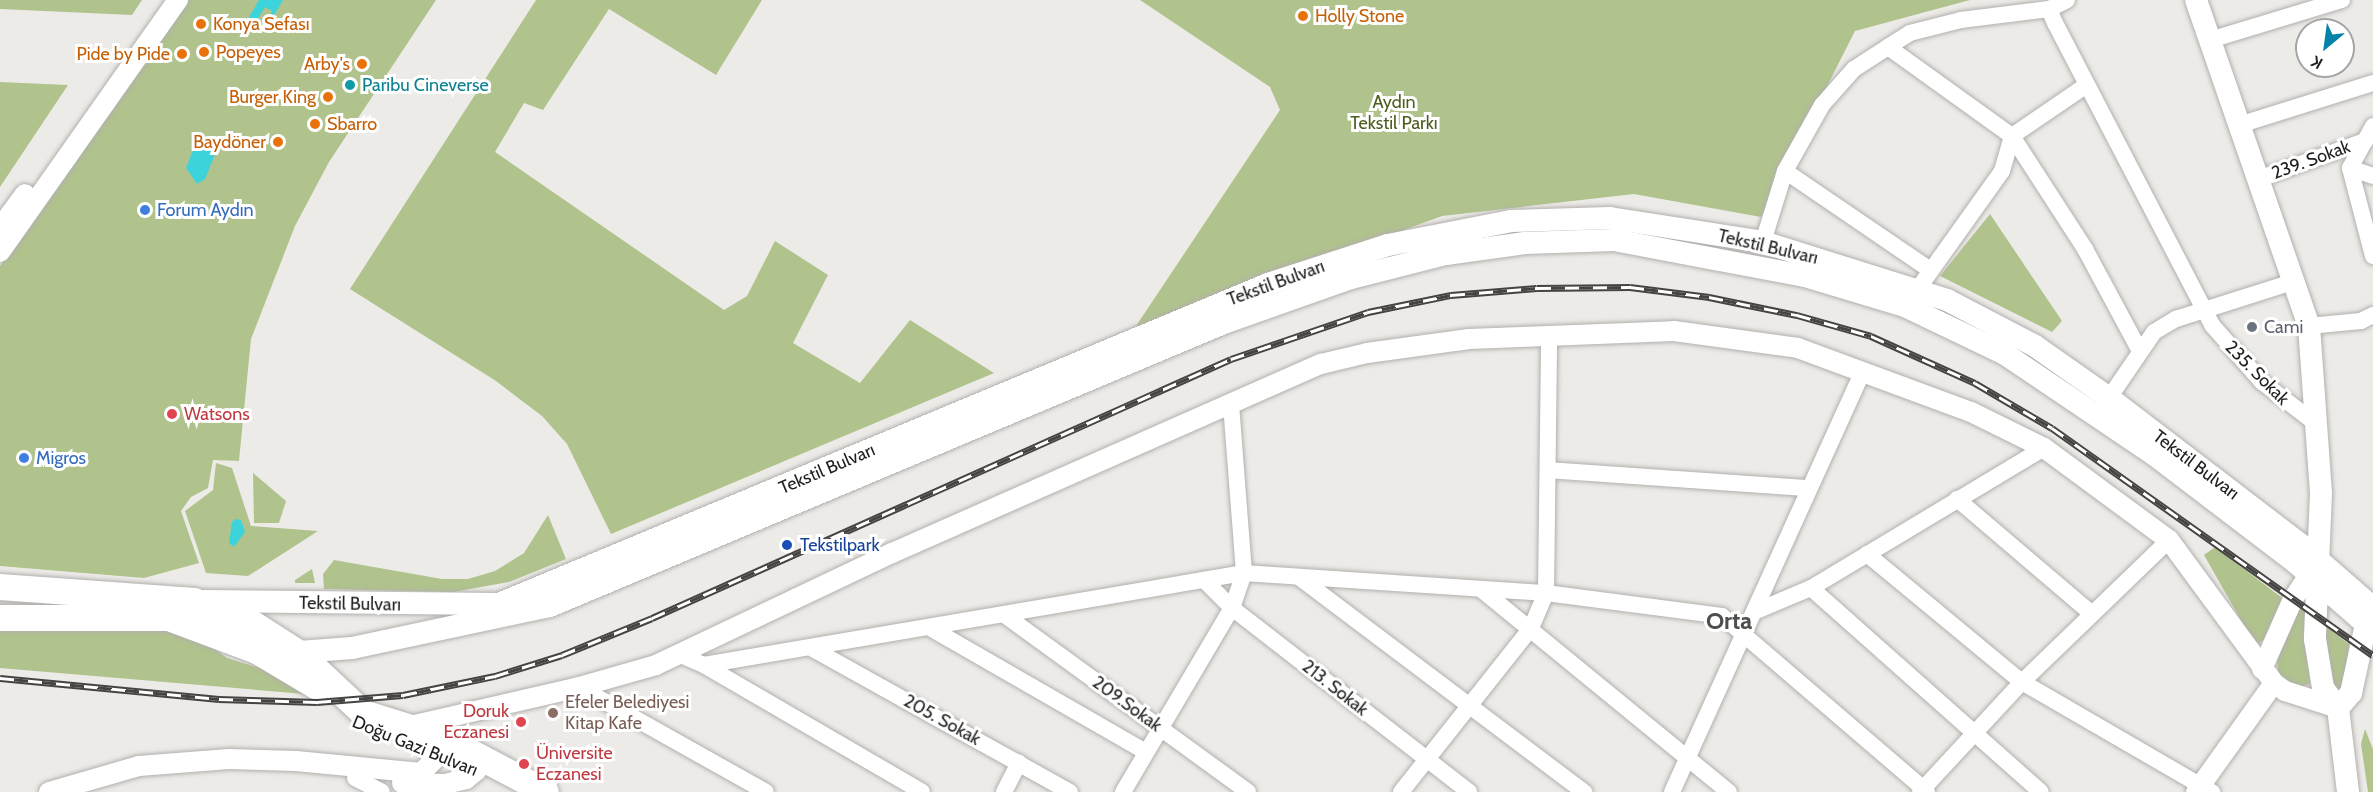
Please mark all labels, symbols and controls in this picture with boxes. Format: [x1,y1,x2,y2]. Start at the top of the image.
place label: Holly Stone [1315,5,1404,27]
marker: Holly Stone [1296,9,1310,23]
place label: Konya Sefası [213,13,309,35]
marker: Konya Sefası [194,17,208,31]
north arrow [2295,18,2355,78]
place label: Popeyes [216,41,281,63]
place label: Pide by Pide [77,43,170,65]
marker: Popeyes [197,45,211,59]
marker: Pide by Pide [175,47,189,61]
text: K [2308,52,2326,73]
place label: Arby's [304,53,350,75]
marker: Arby's [355,57,369,71]
place label: Paribu Cineverse [362,74,489,96]
marker: Paribu Cineverse [343,78,357,92]
place label: Burger King [229,86,316,108]
marker: Burger King [321,90,335,104]
park label: Aydın Tekstil Parkı [1350,92,1438,134]
place label: Sbarro [327,113,377,135]
marker: Sbarro [308,117,322,131]
place label: Baydöner [193,131,266,153]
marker: Baydöner [271,135,285,149]
street label: 239. Sokak [2269,136,2353,184]
place label: Forum Aydın [157,199,254,221]
marker: Forum Aydın [138,203,152,217]
street label: Tekstil Bulvarı [1716,225,1820,269]
street label: Tekstil Bulvarı [1224,255,1328,311]
place label: Cami [2264,316,2303,338]
marker: Cami [2245,320,2259,334]
street label: 235. Sokak [2220,336,2294,410]
place label: Watsons [184,403,250,425]
marker: Watsons [165,407,179,421]
street label: Tekstil Bulvarı [2149,426,2243,504]
street label: Tekstil Bulvarı [776,439,878,499]
place label: Migros [36,447,86,469]
marker: Migros [17,451,31,465]
place label: Tekstilpark [800,534,879,556]
marker: Tekstilpark [778,536,796,554]
street label: Tekstil Bulvarı [299,592,401,616]
district label: Orta [1706,607,1752,635]
street label: 213. Sokak [1298,656,1372,720]
street label: 209.Sokak [1088,672,1166,736]
street label: 205. Sokak [900,690,984,750]
place label: Efeler Belediyesi Kitap Kafe [565,692,689,734]
place label: Doruk Eczanesi [443,701,509,744]
marker: Efeler Belediyesi Kitap Kafe [546,706,560,720]
street label: Doğu Gazi Bulvarı [349,711,481,781]
marker: Doruk Eczanesi [514,715,528,729]
place label: Üniversite Eczanesi [536,743,613,786]
marker: Üniversite Eczanesi [517,757,531,771]

